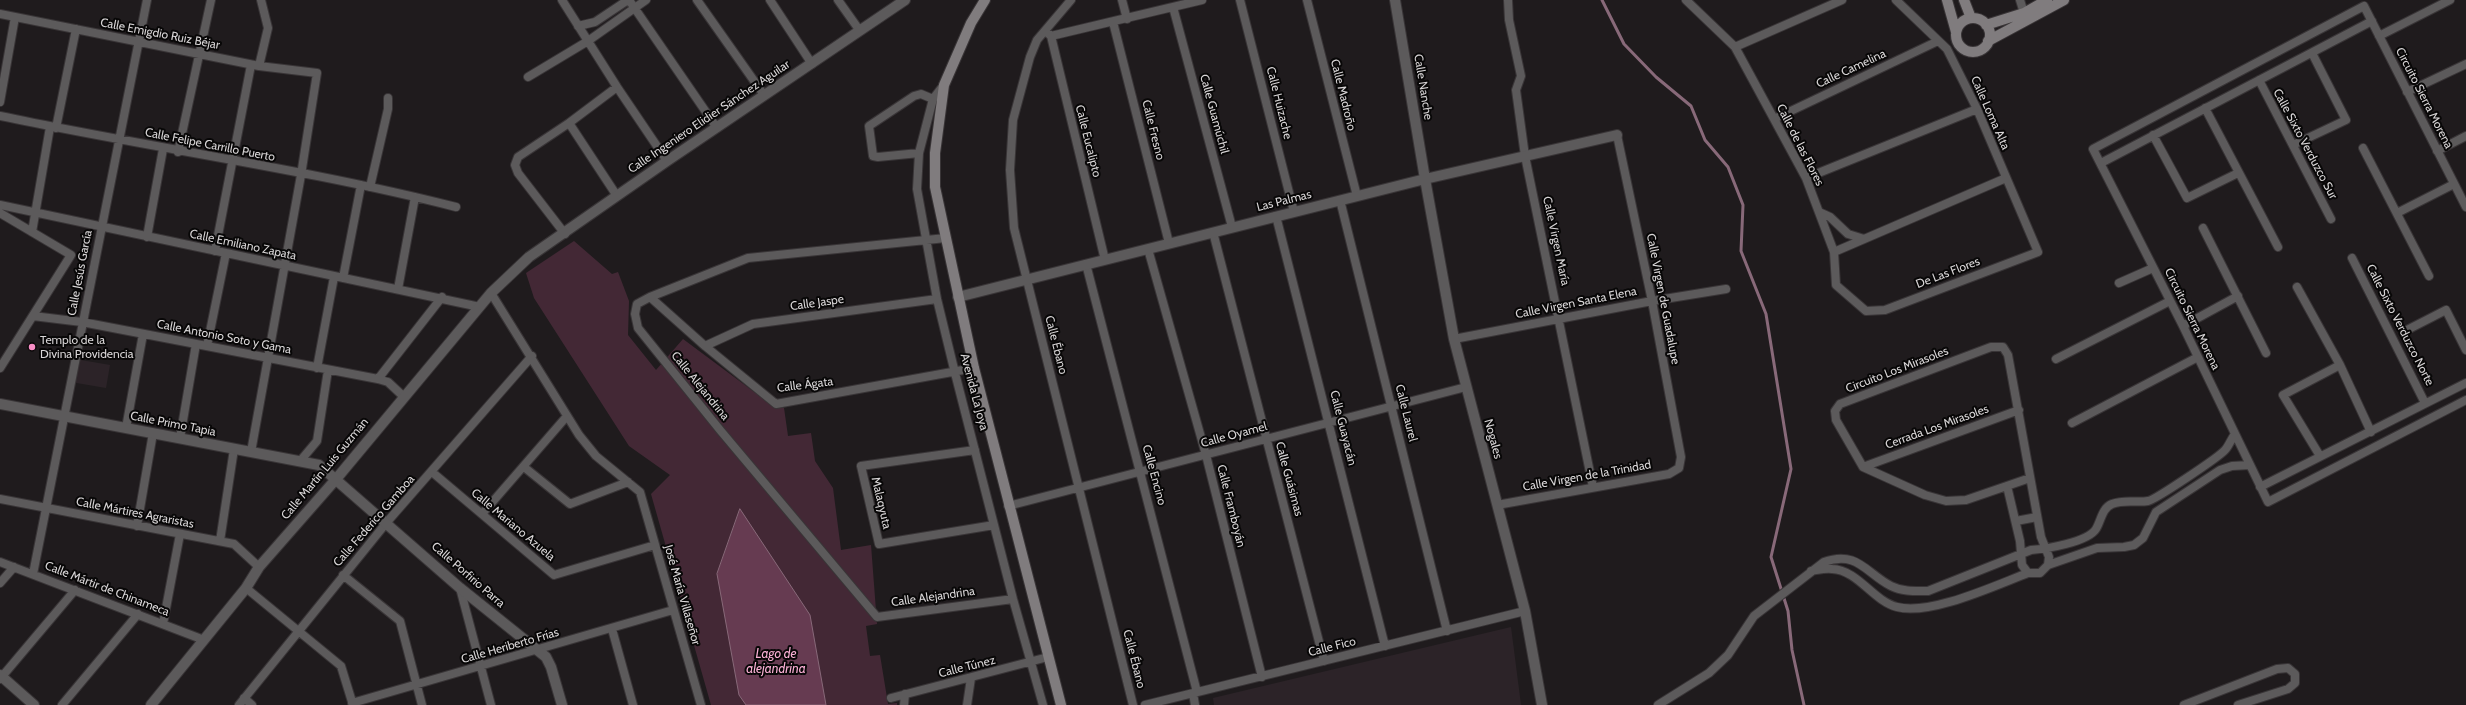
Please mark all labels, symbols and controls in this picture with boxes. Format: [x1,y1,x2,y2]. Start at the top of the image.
street label: Calle Emigdio Ruiz Béjar [99,15,221,53]
street label: Circuito Sierra Morena [2392,45,2456,151]
street label: Calle Camelina [1814,47,1888,91]
street label: Calle Nanche [1411,53,1435,121]
street label: Calle Ingeniero Elidier Sánchez Aguilar [625,57,793,177]
street label: Calle Madroño [1327,58,1359,132]
street label: Calle Huizache [1263,65,1295,141]
street label: Calle Guamúchil [1196,73,1232,155]
street label: Calle Loma Alta [1967,74,2013,152]
street label: Calle Sixto Verduzco Sur [2270,86,2340,202]
street label: Calle Fresno [1139,98,1167,162]
street label: Calle de las Flores [1773,102,1827,188]
street label: Calle Eucalipto [1072,103,1104,179]
street label: Calle Felipe Carrillo Puerto [144,125,276,165]
street label: Las Palmas [1255,187,1313,215]
street label: Calle Virgen María [1540,195,1572,287]
street label: Calle Emiliano Zapata [188,227,298,263]
street label: Calle Jesús García [65,229,95,317]
street label: Calle Virgen de Guadalupe [1643,232,1683,366]
street label: De Las Flores [1914,254,1982,292]
street label: Calle Sixto Verduzco Norte [2363,262,2437,388]
street label: Circuito Sierra Morena [2161,266,2223,372]
street label: Calle Virgen Santa Elena [1514,284,1638,322]
street label: Calle Jaspe [789,292,845,314]
street label: Calle Ébano [1042,314,1070,376]
street label: Calle Antonio Soto y Gama [156,317,292,357]
place label: Templo de la Divina Providencia [40,333,133,361]
marker: Templo de la Divina Providencia [27,342,37,352]
street label: Circuito Los Mirasoles [1844,344,1950,396]
street label: Calle Alejandrina [668,349,732,423]
street label: Avenida La Joya [957,352,991,432]
street label: Calle Ágata [776,374,834,396]
street label: Calle Laurel [1392,383,1420,443]
street label: Calle Guayacán [1327,389,1359,467]
street label: Cerrada Los Mirasoles [1883,402,1991,452]
street label: Calle Primo Tapia [129,409,217,439]
street label: Calle Martín Luis Guzmán [278,415,372,523]
street label: Nogales [1481,418,1505,460]
street label: Calle Oyamel [1199,419,1269,451]
street label: Calle Guásimas [1272,440,1306,518]
street label: Calle Encino [1139,443,1169,507]
street label: Calle Virgen de la Trinidad [1522,458,1652,494]
street label: Calle Framboyán [1214,463,1248,549]
street label: Calle Federico Gamboa [330,472,418,570]
street label: Malaqyuta [868,476,894,530]
street label: Calle Mariano Azuela [468,486,558,564]
street label: Calle Mártires Agraristas [75,495,195,531]
street label: Calle Porfirio Parra [428,539,508,611]
street label: José María Villaseñor [661,543,703,647]
street label: Calle Mártir de Chinameca [43,559,171,619]
street label: Calle Alejandrina [890,584,976,610]
street label: Calle Heriberto Frías [459,625,561,667]
street label: Calle Ébano [1120,628,1148,690]
street label: Calle Fico [1307,634,1357,660]
water label: Lago de alejandrina [746,646,806,677]
street label: Calle Túnez [937,653,997,681]

